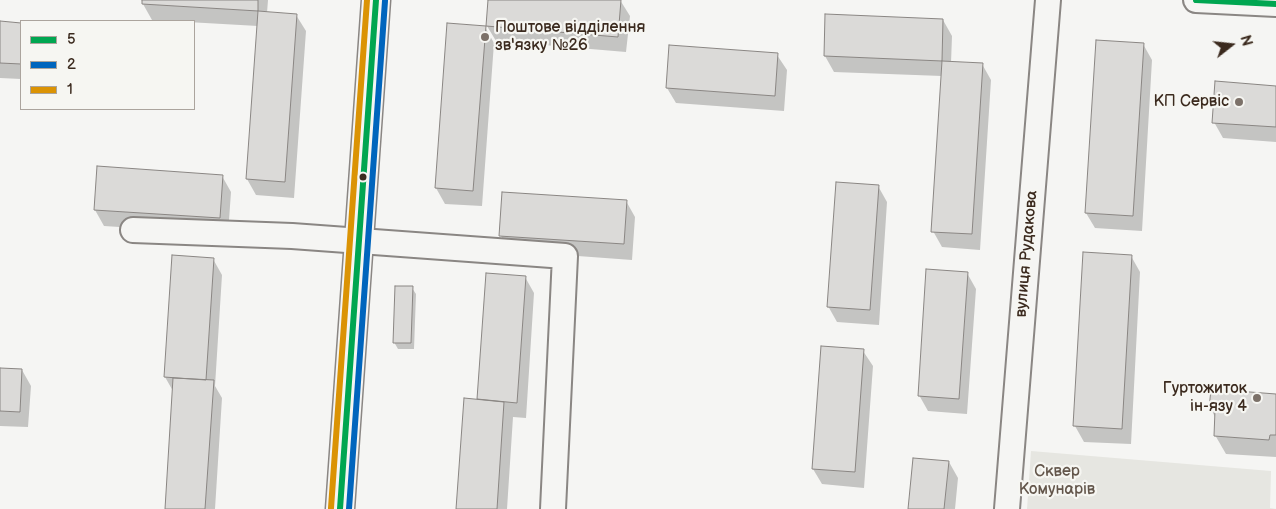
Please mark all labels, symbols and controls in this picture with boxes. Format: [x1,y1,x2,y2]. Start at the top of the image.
place label: Поштове відділення зв'язку №26 [495,18,645,56]
legend [20,20,195,110]
north arrow [1206,20,1256,70]
text: 5 [67,30,76,49]
marker: Поштове відділення зв'язку №26 [479,31,491,43]
text: N [1236,33,1256,48]
text: 2 [67,55,76,74]
text: 1 [67,80,73,99]
place label: КП Сервіс [1153,92,1229,112]
marker: КП Сервіс [1233,96,1245,108]
unlabelled marker [358,172,368,182]
street label: вулиця Рудакова [1012,190,1042,318]
place label: Гуртожиток ін-язу 4 [1163,379,1247,417]
marker: Гуртожиток ін-язу 4 [1251,392,1263,404]
park label: Сквер Комунарів [1019,462,1095,500]

